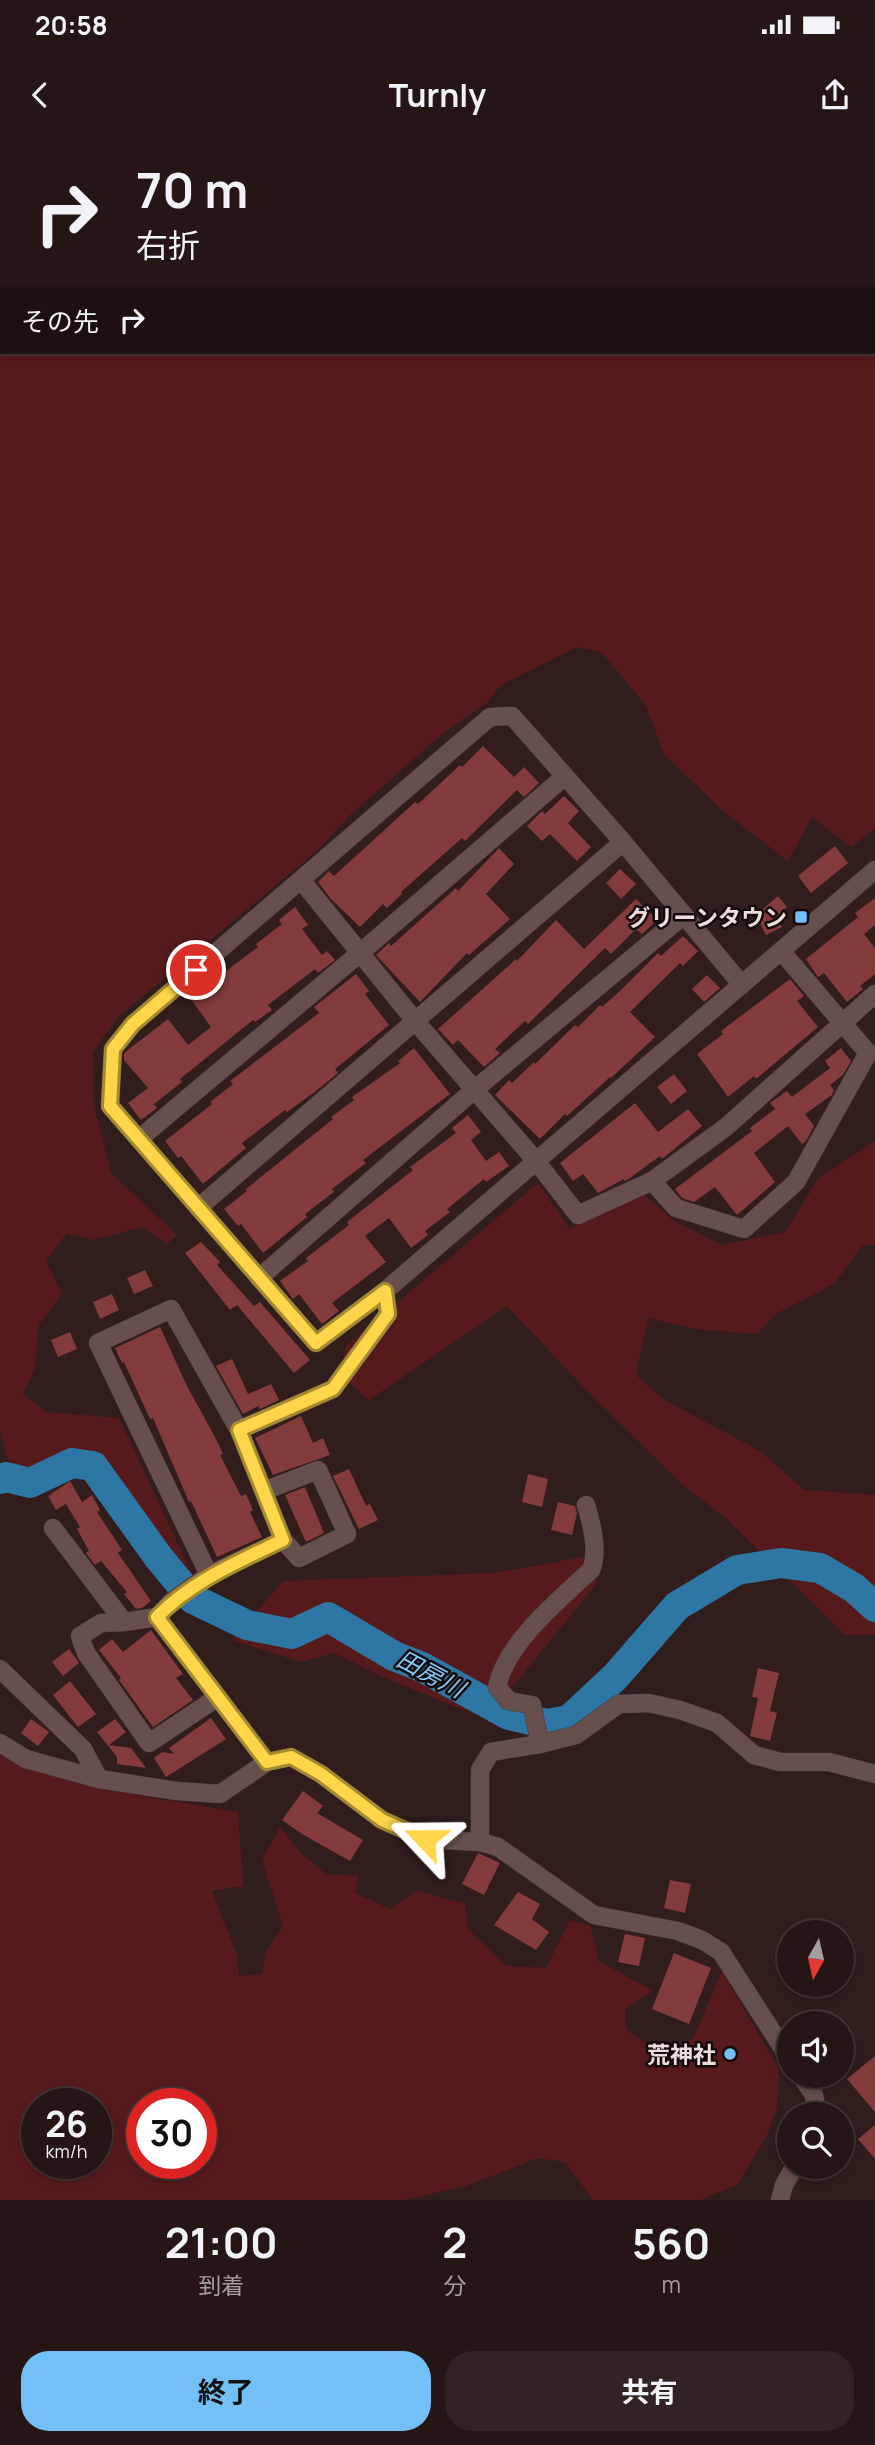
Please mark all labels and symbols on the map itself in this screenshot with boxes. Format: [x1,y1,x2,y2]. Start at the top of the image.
place label: グリーンタウン [627,901,787,933]
marker: グリーンタウン [793,909,809,925]
pin [166,940,226,1000]
water label: 田房川 [391,1642,473,1706]
position arrow [388,1802,462,1876]
north arrow [777,1920,854,1997]
place label: 荒神社 [647,2038,716,2070]
marker: 荒神社 [722,2046,738,2062]
speed limit sign: 30 [126,2088,217,2179]

